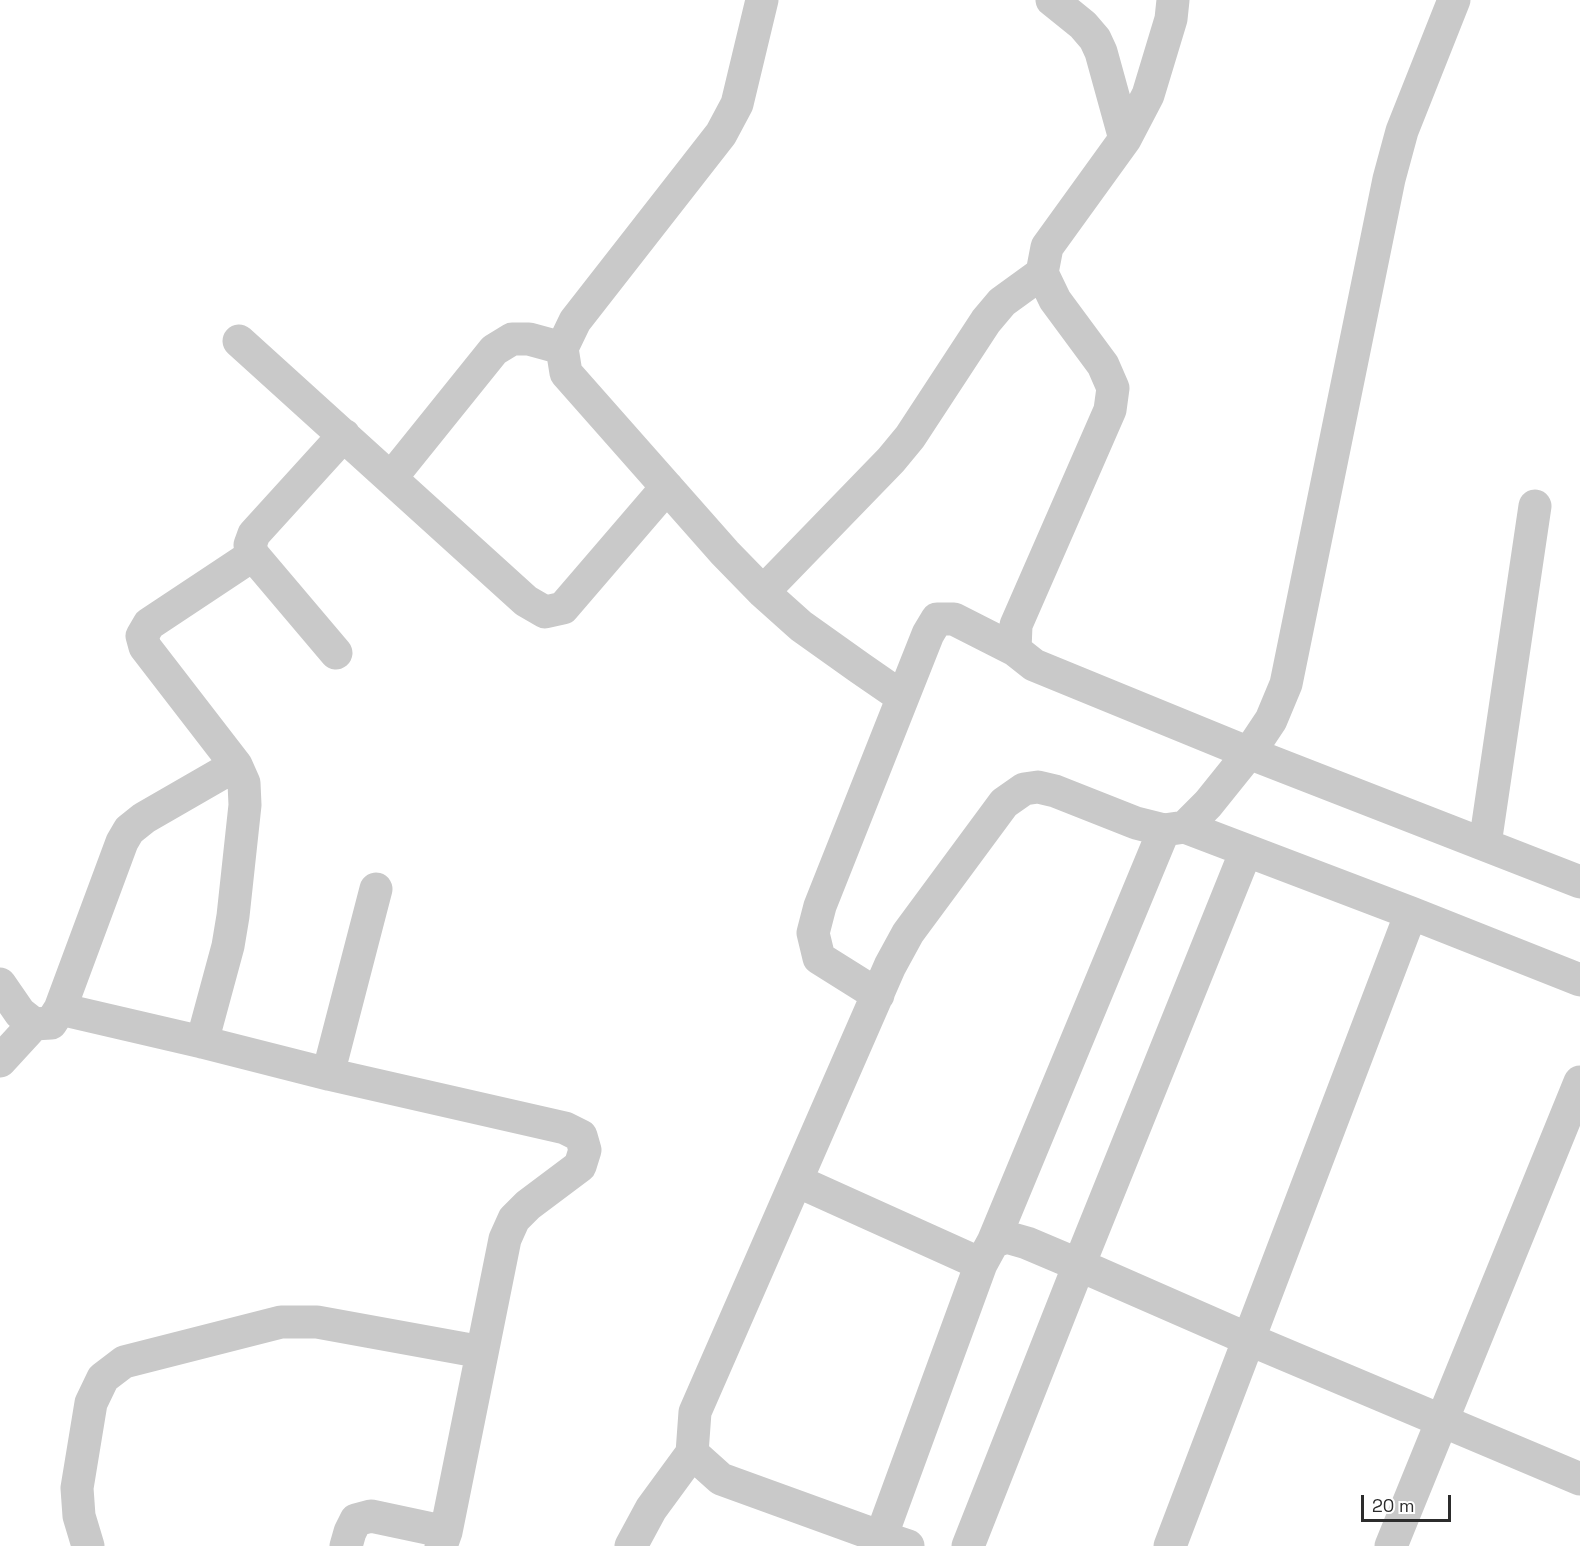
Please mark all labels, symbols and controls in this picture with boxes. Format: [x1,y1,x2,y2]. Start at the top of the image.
scale bar [1364,1483,1454,1521]
text: 20 m [1372,1494,1415,1517]

